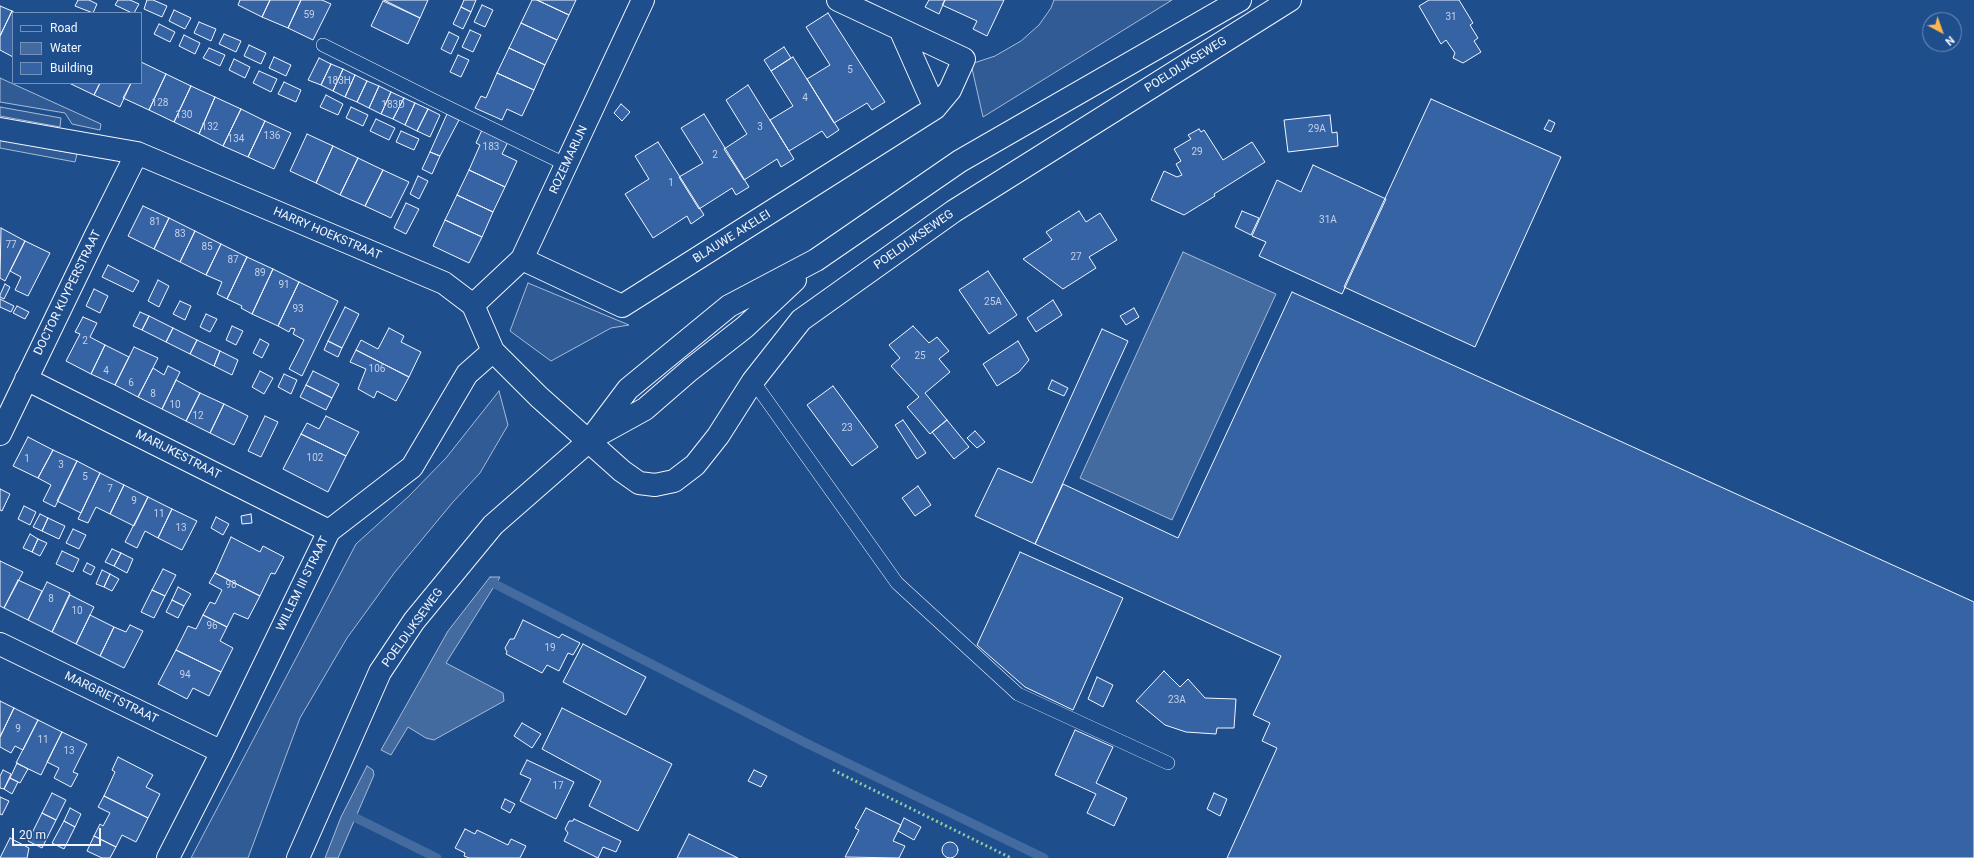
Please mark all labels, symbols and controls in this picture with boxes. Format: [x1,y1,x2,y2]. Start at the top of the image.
house number: 59 [303,9,315,21]
house number: 31 [1445,11,1457,23]
legend [12,12,142,84]
north arrow [1922,12,1962,52]
text: Road [50,21,78,35]
text: N [1942,33,1957,48]
street label: POELDIJKSEWEG [1142,34,1230,96]
text: Water [50,41,81,55]
text: Building [50,61,93,75]
house number: 5 [847,64,853,76]
house number: 183H [327,75,351,87]
house number: 4 [802,92,808,104]
house number: 128 [152,97,168,109]
house number: 183D [381,99,405,111]
house number: 130 [176,109,192,121]
house number: 132 [202,121,218,133]
house number: 3 [757,121,763,133]
house number: 29A [1308,123,1326,135]
street label: ROZEMARIJN [547,124,591,196]
house number: 136 [264,130,280,142]
house number: 134 [228,133,244,145]
house number: 183 [483,141,499,153]
house number: 29 [1191,146,1203,158]
house number: 2 [712,149,718,161]
house number: 1 [668,177,674,189]
street label: HARRY HOEKSTRAAT [271,205,383,263]
street label: BLAUWE AKELEI [691,207,773,267]
street label: POELDIJKSEWEG [871,207,957,273]
house number: 31A [1319,214,1337,226]
house number: 81 [149,216,161,228]
street label: DOCTOR KUYPERSTRAAT [31,228,105,358]
house number: 83 [174,228,186,240]
house number: 77 [5,239,17,251]
house number: 85 [201,241,213,253]
house number: 27 [1070,251,1082,263]
house number: 87 [227,254,239,266]
house number: 89 [254,267,266,279]
house number: 91 [278,279,290,291]
house number: 25A [984,296,1002,308]
house number: 93 [292,303,304,315]
house number: 2 [82,335,88,347]
house number: 25 [914,350,926,362]
house number: 106 [369,363,385,375]
house number: 4 [103,365,109,377]
house number: 6 [128,377,134,389]
house number: 8 [150,388,156,400]
house number: 10 [169,399,181,411]
house number: 12 [192,410,204,422]
house number: 23 [841,422,853,434]
street label: MARIJKESTRAAT [133,427,223,483]
house number: 102 [307,452,323,464]
house number: 1 [24,453,30,465]
house number: 3 [58,459,64,471]
house number: 5 [82,471,88,483]
house number: 7 [107,483,113,495]
house number: 9 [131,495,137,507]
house number: 11 [153,508,165,520]
house number: 13 [175,522,187,534]
street label: WILLEM III STRAAT [274,534,332,634]
house number: 98 [225,579,237,591]
street label: POELDIJKSEWEG [380,586,446,670]
house number: 8 [48,593,54,605]
house number: 10 [71,605,83,617]
house number: 96 [206,620,218,632]
house number: 19 [544,642,556,654]
street label: MARGRIETSTRAAT [62,669,160,727]
house number: 94 [179,669,191,681]
house number: 23A [1168,694,1186,706]
house number: 9 [15,723,21,735]
house number: 11 [37,734,49,746]
house number: 13 [63,745,75,757]
house number: 17 [552,780,564,792]
scale bar [14,820,103,846]
text: 20 m [19,828,46,842]

